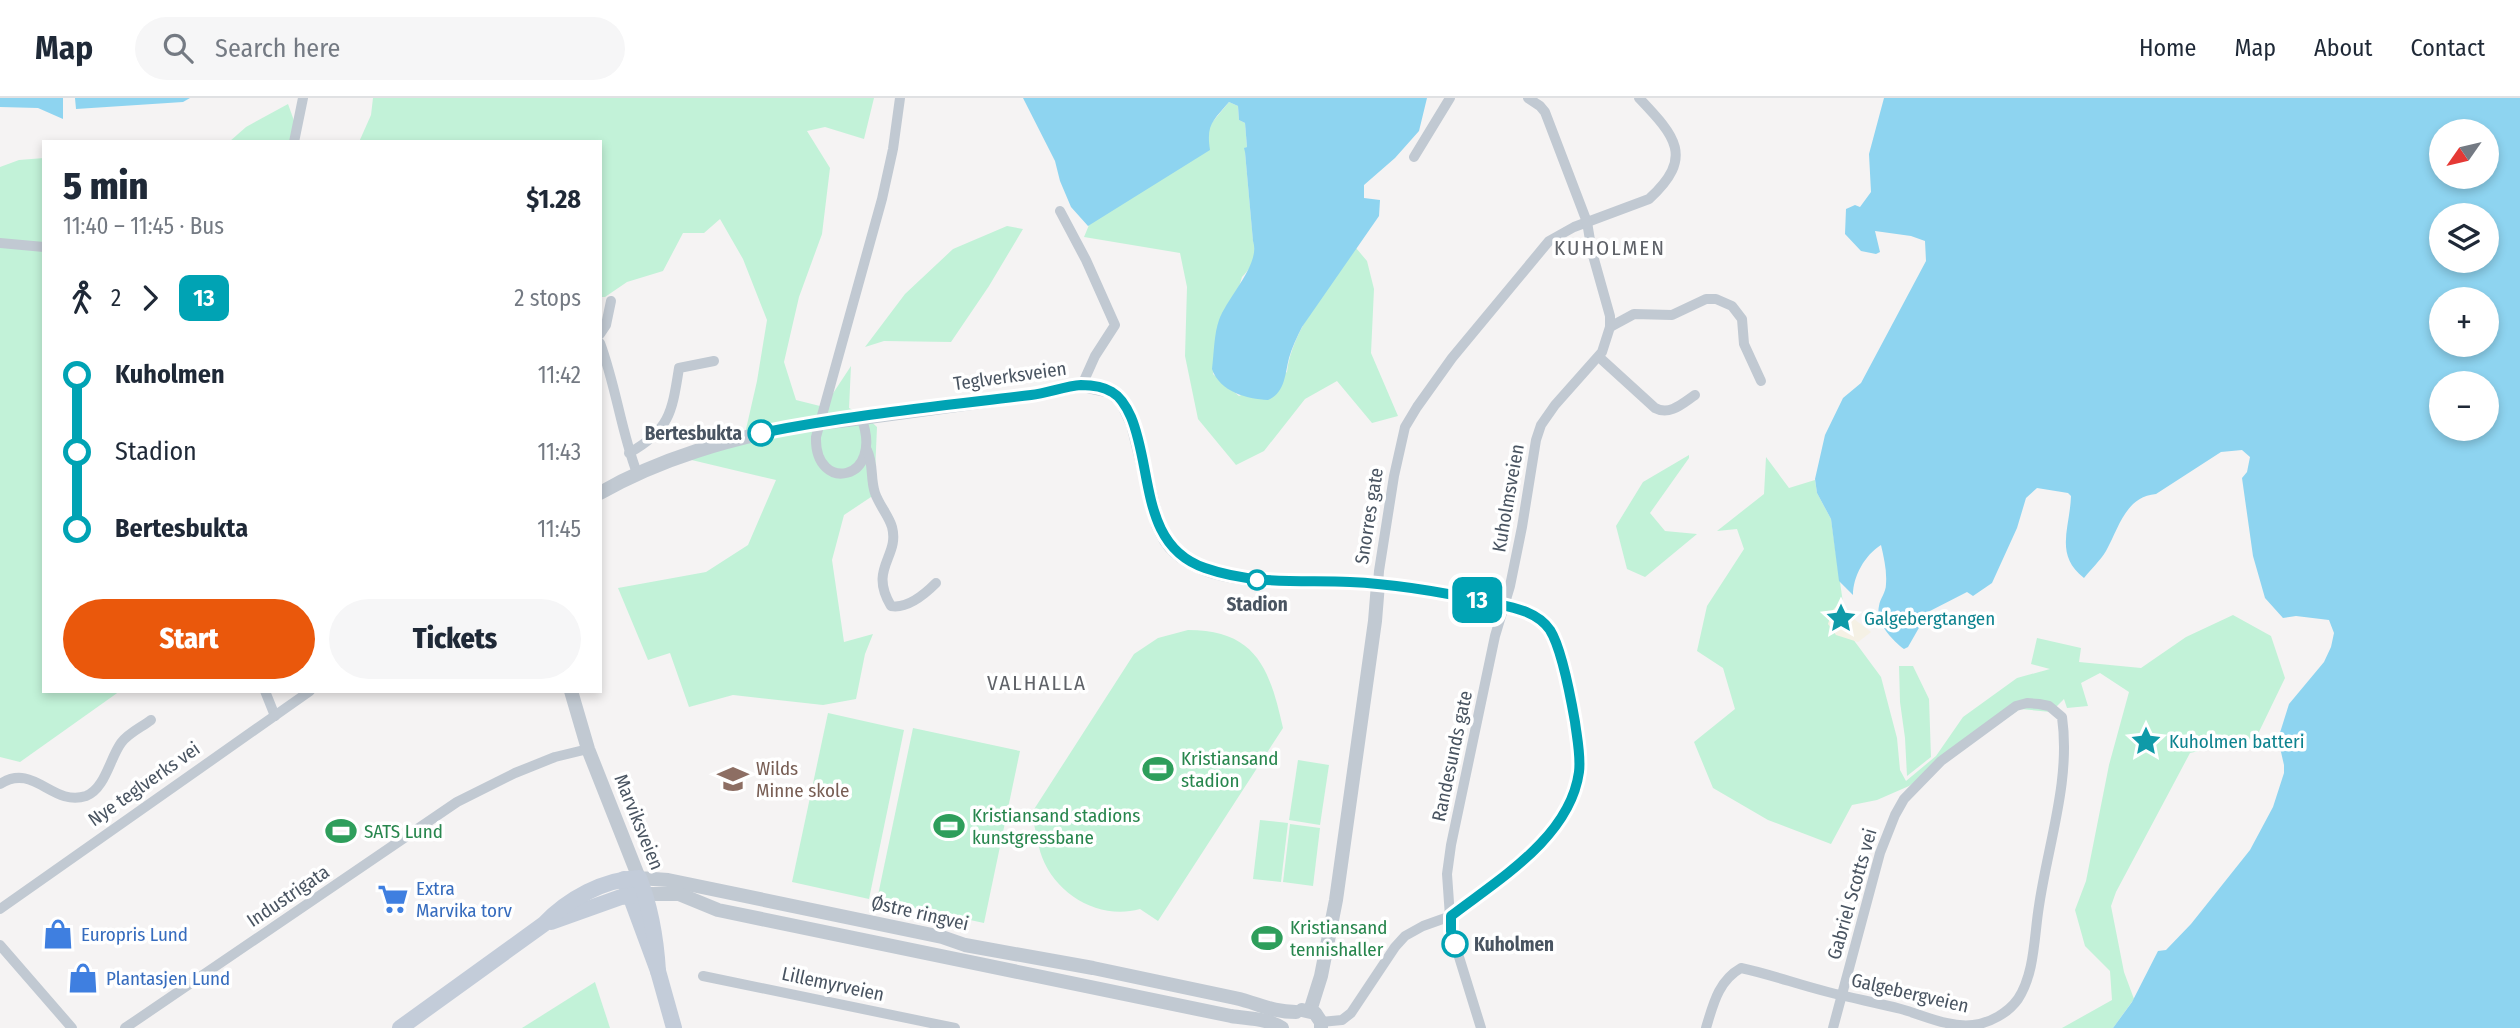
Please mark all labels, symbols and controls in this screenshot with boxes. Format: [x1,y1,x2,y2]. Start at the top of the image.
search box [135,17,625,80]
text: Map [35,28,93,68]
icon: search [159,29,197,67]
text: Search here [215,33,340,64]
text: Home [2139,34,2196,62]
text: Map [2234,34,2276,62]
text: About [2314,34,2372,62]
text: Contact [2410,34,2485,62]
north arrow [2429,119,2499,189]
map controls [2429,119,2499,441]
text: 5 min [63,163,148,209]
text: $1.28 [526,184,581,215]
button: layers [2429,203,2499,273]
text: 11:40 – 11:45 · Bus [63,212,224,240]
district label: KUHOLMEN [1554,235,1666,261]
icon: walk [63,279,101,317]
icon: forward [131,279,169,317]
text: 2 [111,284,121,312]
text: 13 [193,284,215,312]
text: 2 stops [514,284,581,312]
button: + [2429,287,2499,357]
street label: Teglverksveien [952,357,1068,395]
text: Kuholmen [115,359,225,390]
text: 11:42 [538,361,581,389]
button: − [2429,371,2499,441]
marker: Bertesbukta [748,420,774,446]
place label: Bertesbukta [645,422,742,445]
text: Stadion [115,436,197,467]
text: 11:43 [537,438,581,466]
street label: Kuholmsveien [1487,442,1529,554]
street label: Snorres gate [1350,466,1388,566]
text: Bertesbukta [115,513,248,544]
text: 11:45 [537,515,581,543]
marker: Stadion [1247,570,1267,590]
line badge: 13 [1446,577,1508,623]
text: 13 [1466,586,1488,614]
place label: Stadion [1226,593,1288,616]
button: Start [63,599,315,679]
button: Tickets [329,599,581,679]
place icon: Galgebergtangen [1824,601,1858,635]
place label: Galgebergtangen [1864,607,1995,630]
district label: VALHALLA [987,670,1087,696]
street label: Randesunds gate [1427,689,1477,823]
place icon: Kuholmen batteri [2129,724,2163,758]
place label: Kuholmen batteri [2169,730,2305,753]
street label: Nye teglverks vei [84,737,204,831]
place label: Kristiansand stadion [1181,747,1278,792]
sports icon: Kristiansand stadion [1141,752,1175,786]
place label: Wilds Minne skole [756,757,849,802]
school or university icon: Wilds Minne skole [716,762,750,796]
street label: Marviksveien [609,771,669,873]
place label: Kristiansand stadions kunstgressbane [972,804,1140,849]
sports icon: Kristiansand stadions kunstgressbane [932,809,966,843]
sports icon: SATS Lund [324,814,358,848]
place label: SATS Lund [364,820,443,843]
street label: Gabriel Scotts vei [1822,826,1882,962]
street label: Industrigata [243,860,333,932]
place label: Extra Marvika torv [416,877,513,922]
supermarket icon: Extra Marvika torv [376,882,410,916]
street label: Østre ringvei [869,891,971,935]
place label: Kristiansand tennishaller [1290,916,1387,961]
shop icon: Europris Lund [41,917,75,951]
sports icon: Kristiansand tennishaller [1250,921,1284,955]
place label: Europris Lund [81,923,188,946]
marker: Kuholmen [1442,931,1468,957]
place label: Kuholmen [1474,933,1554,956]
shop icon: Plantasjen Lund [66,961,100,995]
street label: Lillemyrveien [780,962,886,1006]
place label: Plantasjen Lund [106,967,230,990]
street label: Galgebergveien [1849,968,1971,1018]

